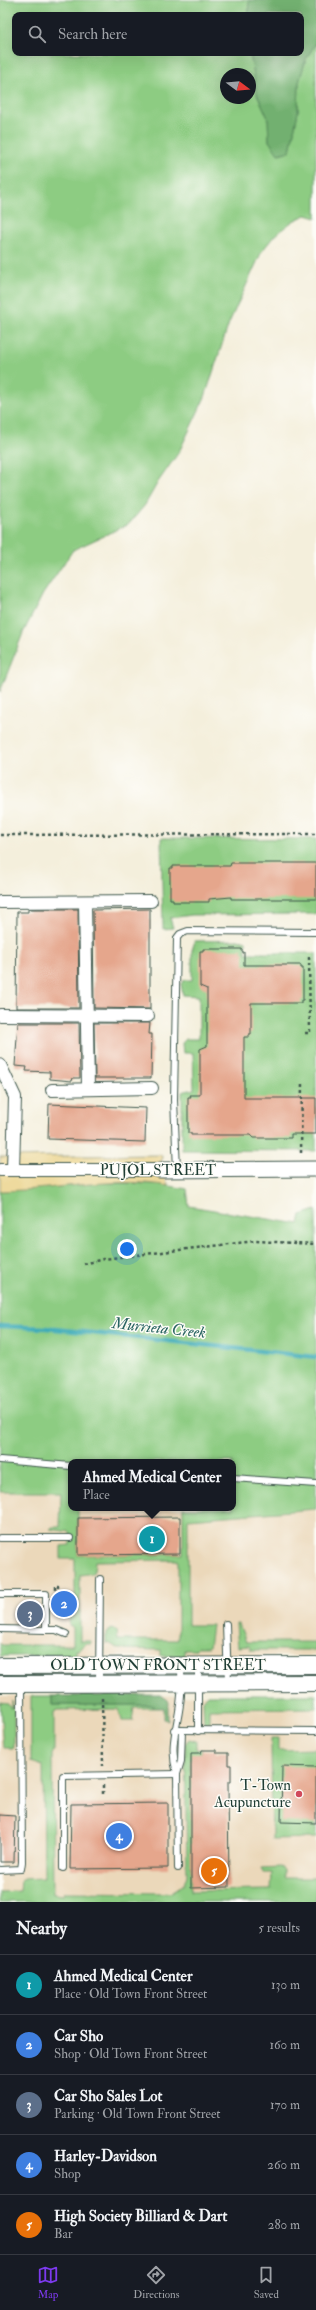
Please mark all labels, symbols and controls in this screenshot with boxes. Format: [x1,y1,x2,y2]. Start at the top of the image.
search box [12,12,304,56]
icon: search [26,23,48,45]
text: Search here [58,25,127,44]
north arrow [220,68,256,104]
street label: PUJOL STREET [100,1161,216,1181]
your location [117,1239,137,1259]
water label: Murrieta Creek [110,1313,207,1343]
popup [68,1459,236,1511]
text: Ahmed Medical Center [83,1468,221,1487]
text: Place [83,1487,110,1503]
pin: 1 [139,1524,165,1554]
pin: 2 [51,1589,77,1619]
pin: 3 [17,1599,43,1629]
street label: OLD TOWN FRONT STREET [50,1656,266,1675]
place label: T-Town Acupuncture [213,1776,291,1813]
marker: T-Town Acupuncture [294,1789,304,1799]
pin: 4 [106,1821,132,1851]
pin: 5 [201,1856,227,1886]
text: Nearby [16,1918,67,1939]
text: 5 results [258,1920,300,1936]
text: Ahmed Medical Center [54,1967,192,1986]
text: 1 [27,1977,31,1993]
text: 130 m [271,1977,300,1993]
text: Place · Old Town Front Street [54,1986,207,2002]
text: Car Sho [54,2027,103,2046]
text: 2 [26,2037,32,2053]
text: 160 m [269,2037,300,2053]
text: Shop · Old Town Front Street [54,2046,207,2062]
text: Car Sho Sales Lot [54,2087,162,2106]
text: 3 [27,2097,32,2113]
text: 170 m [270,2097,300,2113]
text: Parking · Old Town Front Street [54,2106,221,2122]
text: Harley-Davidson [54,2147,157,2166]
text: 4 [25,2157,33,2173]
text: 260 m [267,2157,300,2173]
text: Shop [54,2166,81,2182]
text: High Society Billiard & Dart [54,2207,227,2226]
text: 5 [26,2217,32,2233]
text: 280 m [268,2217,300,2233]
text: Bar [54,2226,73,2242]
tab: Map [37,2264,59,2301]
tab: Directions [133,2264,180,2301]
tab: Saved [254,2264,279,2301]

